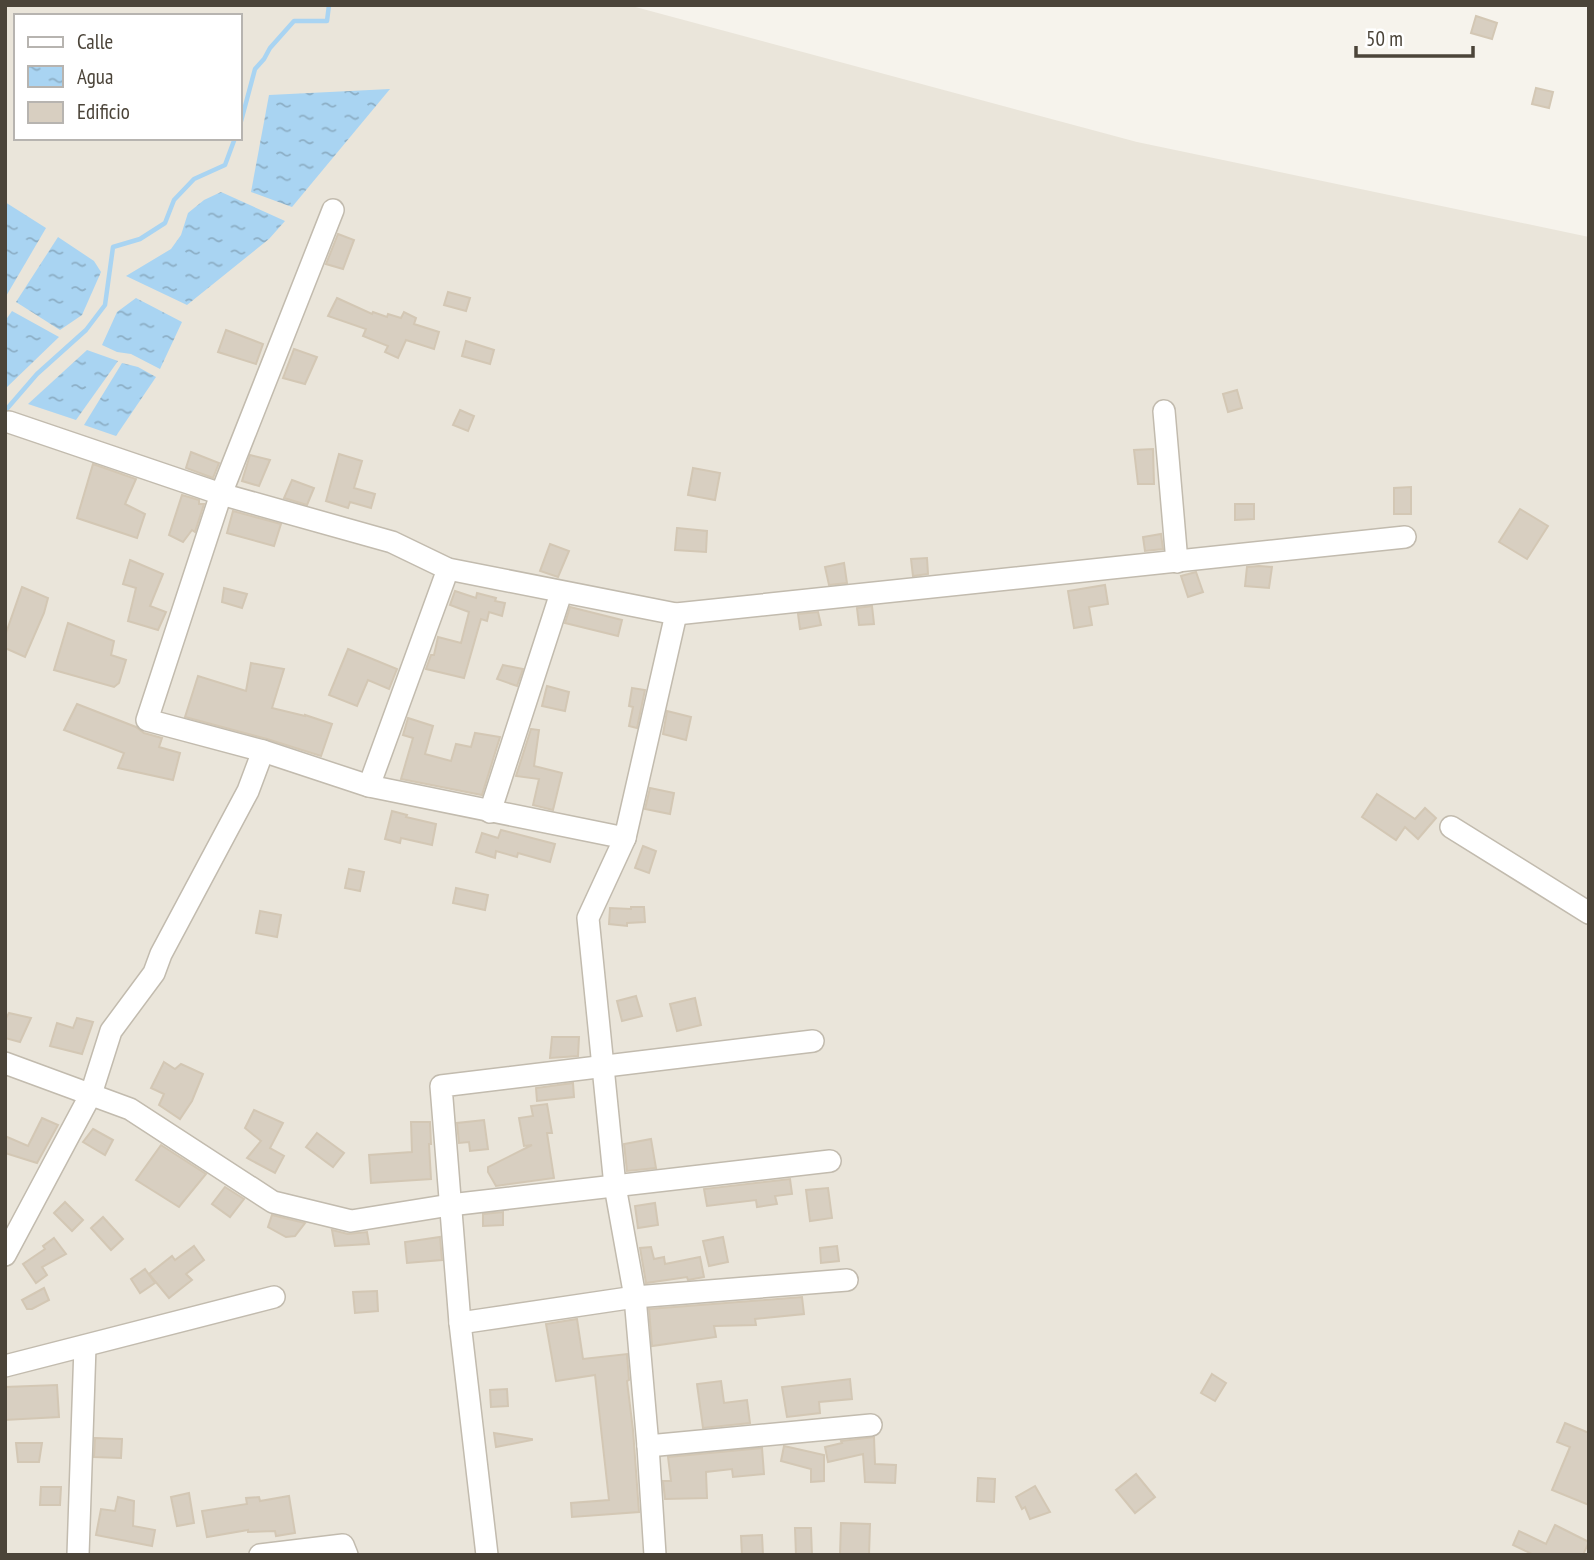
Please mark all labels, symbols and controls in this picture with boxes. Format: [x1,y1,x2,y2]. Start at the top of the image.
legend [14,14,242,140]
scale bar [1356,14,1473,58]
text: 50 m [1366,25,1403,52]
text: Calle [77,28,113,55]
text: Agua [77,63,113,90]
text: Edificio [77,98,130,125]

